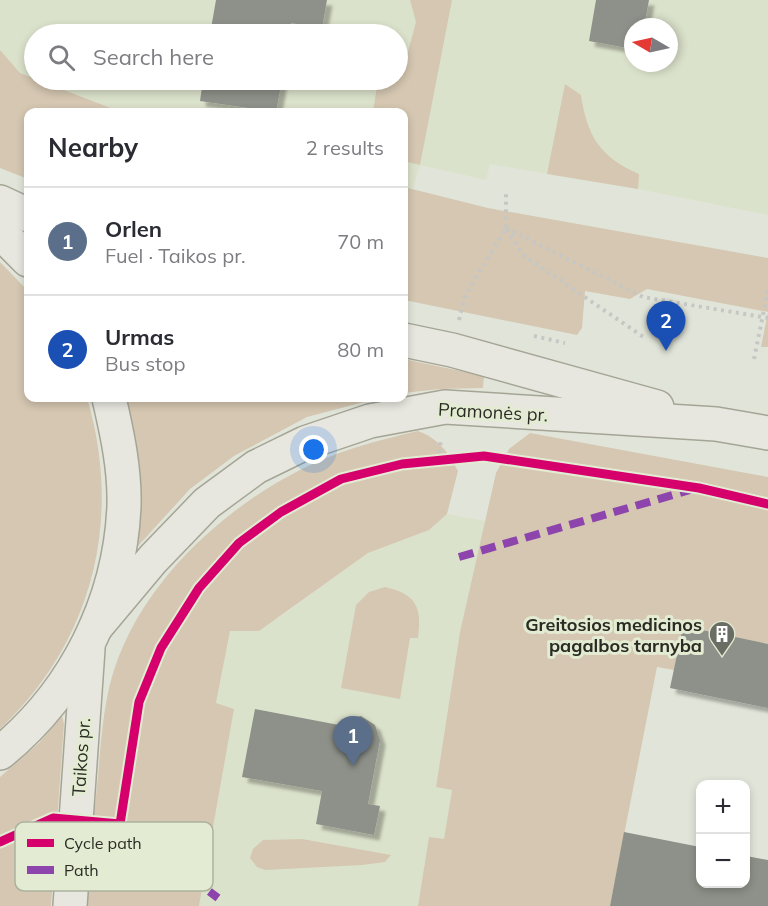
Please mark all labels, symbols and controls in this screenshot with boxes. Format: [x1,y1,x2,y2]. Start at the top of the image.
north arrow [624,18,678,72]
search box [24,24,408,90]
icon: search [45,41,78,74]
text: Search here [93,43,214,71]
text: Nearby [48,131,138,164]
text: 2 results [306,135,384,160]
text: Orlen [105,215,162,243]
text: 1 [62,229,74,254]
text: 70 m [337,229,384,254]
text: Fuel · Taikos pr. [105,243,246,268]
pin: 2 [646,302,686,351]
text: Urmas [105,323,174,351]
text: 2 [62,337,74,362]
text: 80 m [337,337,384,362]
text: Bus stop [105,351,185,376]
street label: Pramonės pr. [438,398,548,426]
your location [299,435,328,464]
place label: Greitosios medicinos pagalbos tarnyba [525,613,702,657]
building icon: Greitosios medicinos pagalbos tarnyba [707,619,737,657]
pin: 1 [334,716,372,766]
street label: Taikos pr. [67,717,95,797]
map controls [696,780,750,888]
button: + [696,780,750,834]
legend [15,822,213,891]
text: Cycle path [64,833,142,853]
button: − [696,834,750,888]
text: Path [64,860,99,880]

